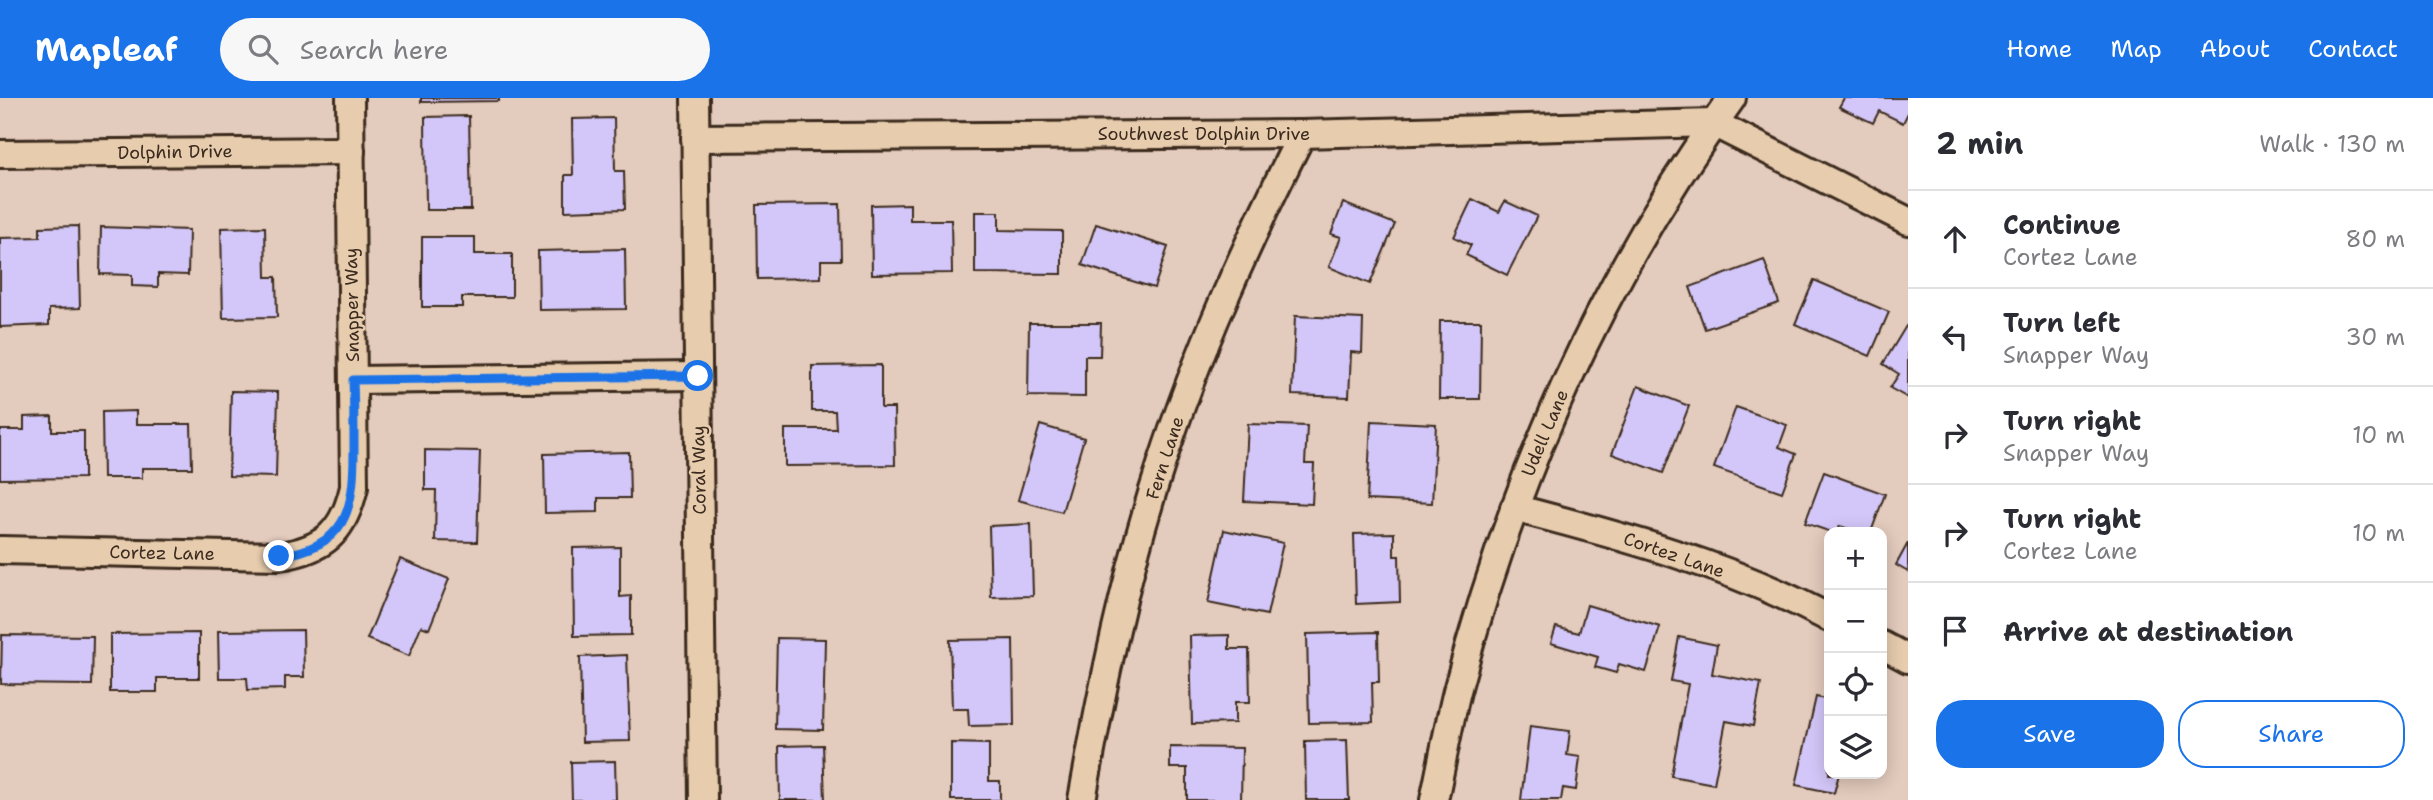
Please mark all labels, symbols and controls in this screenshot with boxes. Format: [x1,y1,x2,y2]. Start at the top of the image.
search box [220,18,710,81]
text: Mapleaf [35,27,178,72]
icon: search [244,30,282,68]
text: Search here [300,32,448,67]
text: Home [2006,33,2072,65]
text: Map [2110,33,2162,65]
text: About [2200,33,2270,65]
text: Contact [2308,33,2398,65]
street label: Southwest Dolphin Drive [1098,122,1310,146]
text: 2 min [1936,123,2023,164]
text: Walk · 130 m [2259,129,2405,159]
street label: Dolphin Drive [117,139,233,165]
text: Continue [2003,207,2121,242]
icon: ahead [1936,220,1974,258]
text: 80 m [2346,224,2405,254]
text: Cortez Lane [2003,242,2138,272]
street label: Snapper Way [339,248,365,362]
text: Turn left [2003,305,2120,340]
icon: left [1936,318,1974,356]
text: 30 m [2346,322,2405,352]
text: Snapper Way [2003,340,2149,370]
route start [682,360,713,391]
street label: Udell Lane [1516,386,1574,480]
text: Turn right [2003,403,2141,438]
street label: Fern Lane [1140,413,1190,503]
icon: right [1936,416,1974,454]
text: 10 m [2352,420,2405,450]
street label: Coral Way [686,425,712,515]
text: Snapper Way [2003,438,2149,468]
text: Turn right [2003,501,2141,536]
icon: right [1936,514,1974,552]
text: 10 m [2352,518,2405,548]
street label: Cortez Lane [1620,526,1728,584]
map controls [1824,527,1887,779]
button: + [1824,527,1887,590]
text: Cortez Lane [2003,536,2138,566]
street label: Cortez Lane [109,540,215,566]
route end [263,540,294,571]
button: − [1824,590,1887,653]
icon: arrive [1936,612,1974,650]
text: Arrive at destination [2003,614,2293,649]
button: locate [1824,653,1887,716]
button: Save [1936,700,2164,768]
button: Share [2178,700,2405,768]
button: layers [1824,716,1887,779]

